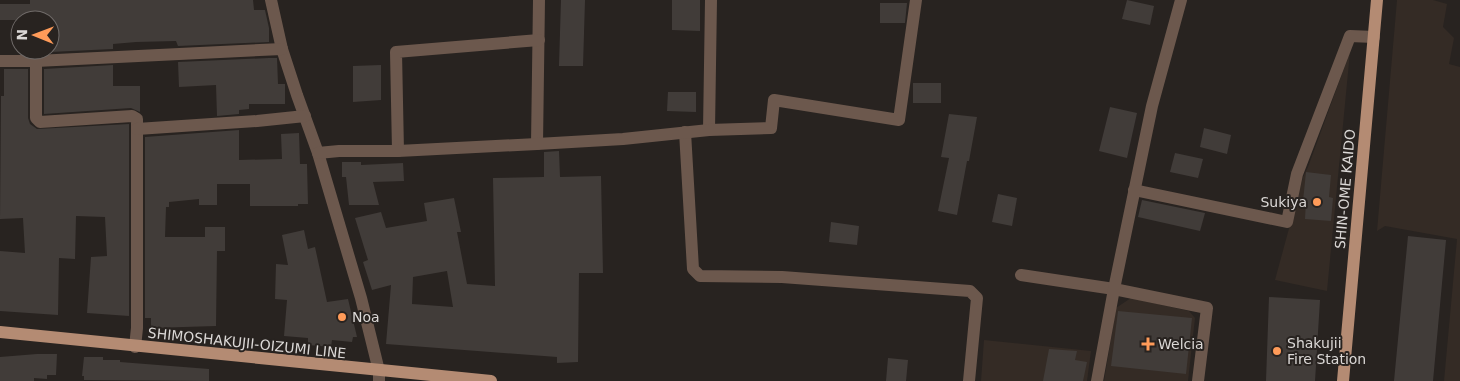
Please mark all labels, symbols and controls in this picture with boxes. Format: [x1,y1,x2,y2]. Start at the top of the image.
north arrow [10,10,60,60]
text: N [14,29,30,41]
street label: SHIN-OME KAIDO [1332,128,1358,250]
place label: Sukiya [1260,194,1307,210]
marker: Sukiya [1311,196,1323,208]
place label: Noa [352,309,380,325]
marker: Noa [336,311,348,323]
street label: SHIMOSHAKUJII-OIZUMI LINE [147,325,347,361]
place label: Shakujii Fire Station [1287,335,1366,367]
place label: Welcia [1158,336,1204,352]
marker: Welcia [1142,338,1154,350]
marker: Shakujii Fire Station [1271,345,1283,357]

